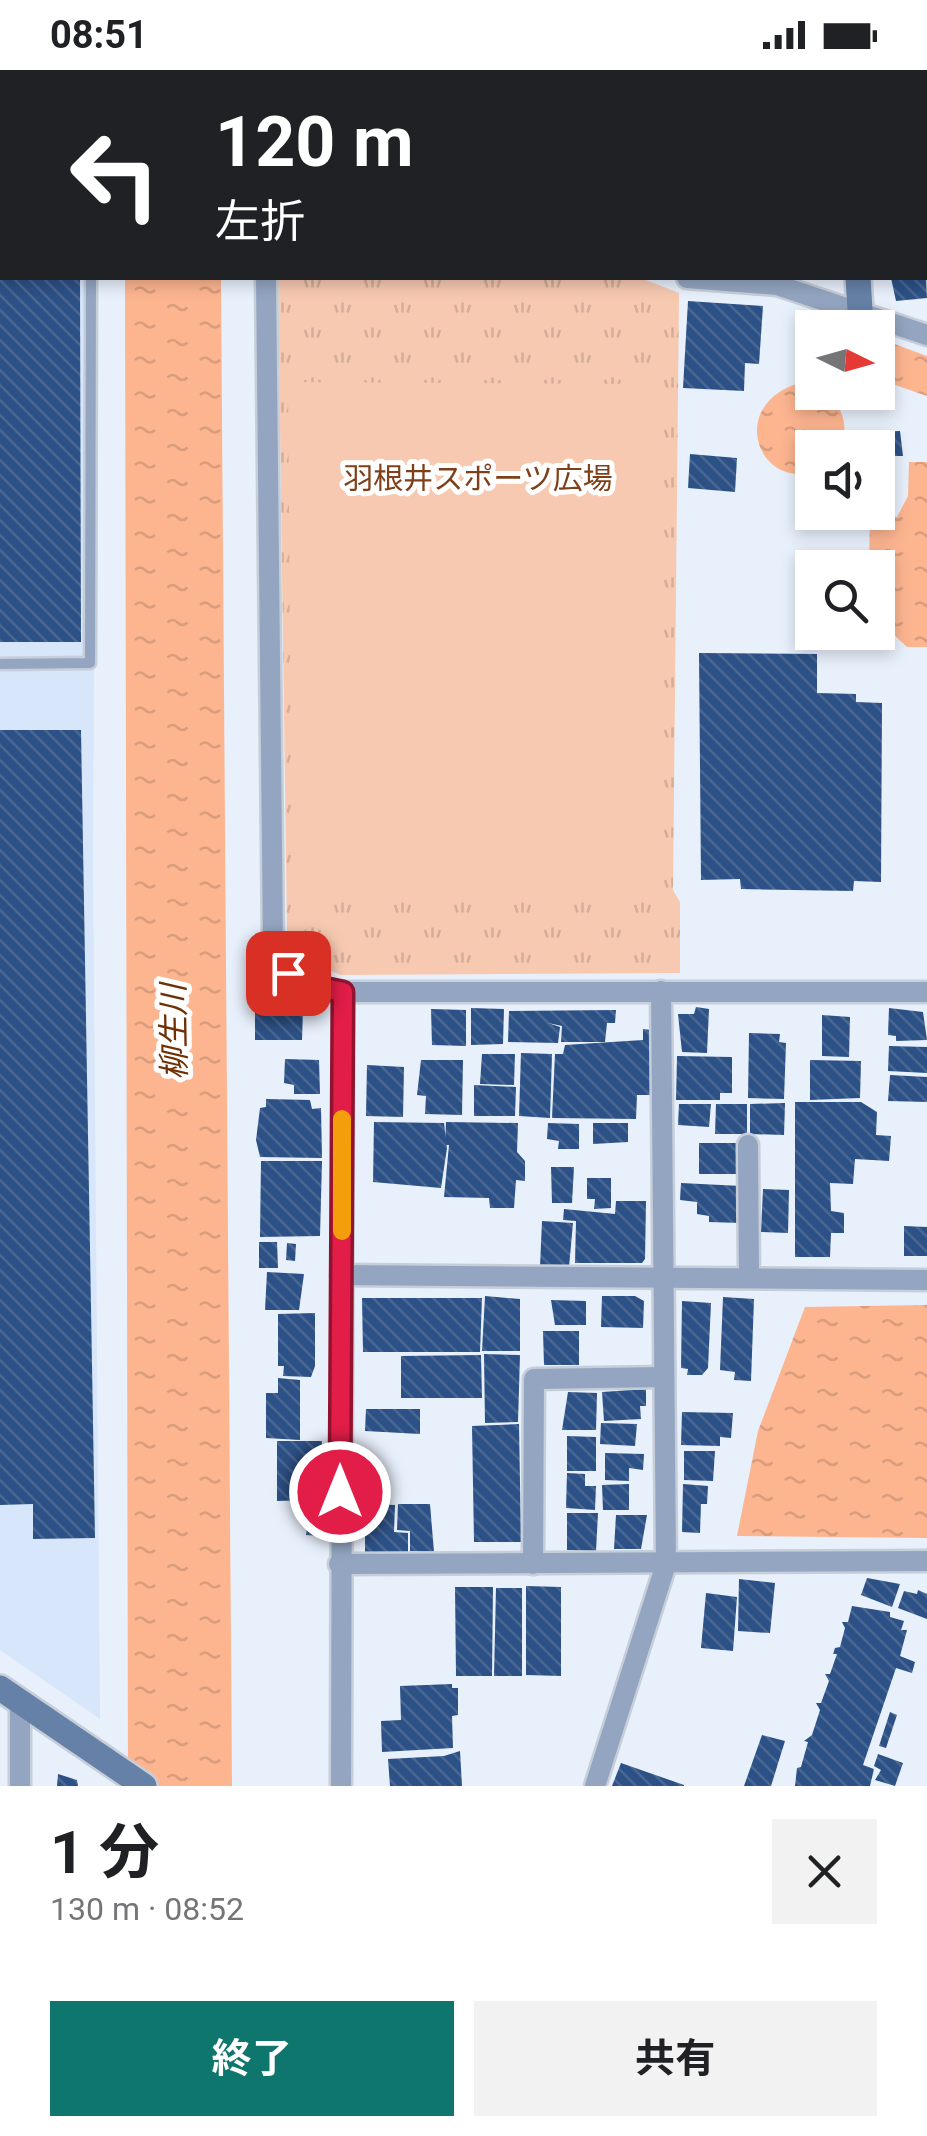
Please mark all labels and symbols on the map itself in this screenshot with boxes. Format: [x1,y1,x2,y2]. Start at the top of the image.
north arrow [795,310,895,410]
park label: 羽根井スポーツ広場 [343,461,613,496]
pin [246,931,331,1016]
water label: 柳生川 [154,981,194,1080]
position arrow [288,1440,392,1544]

